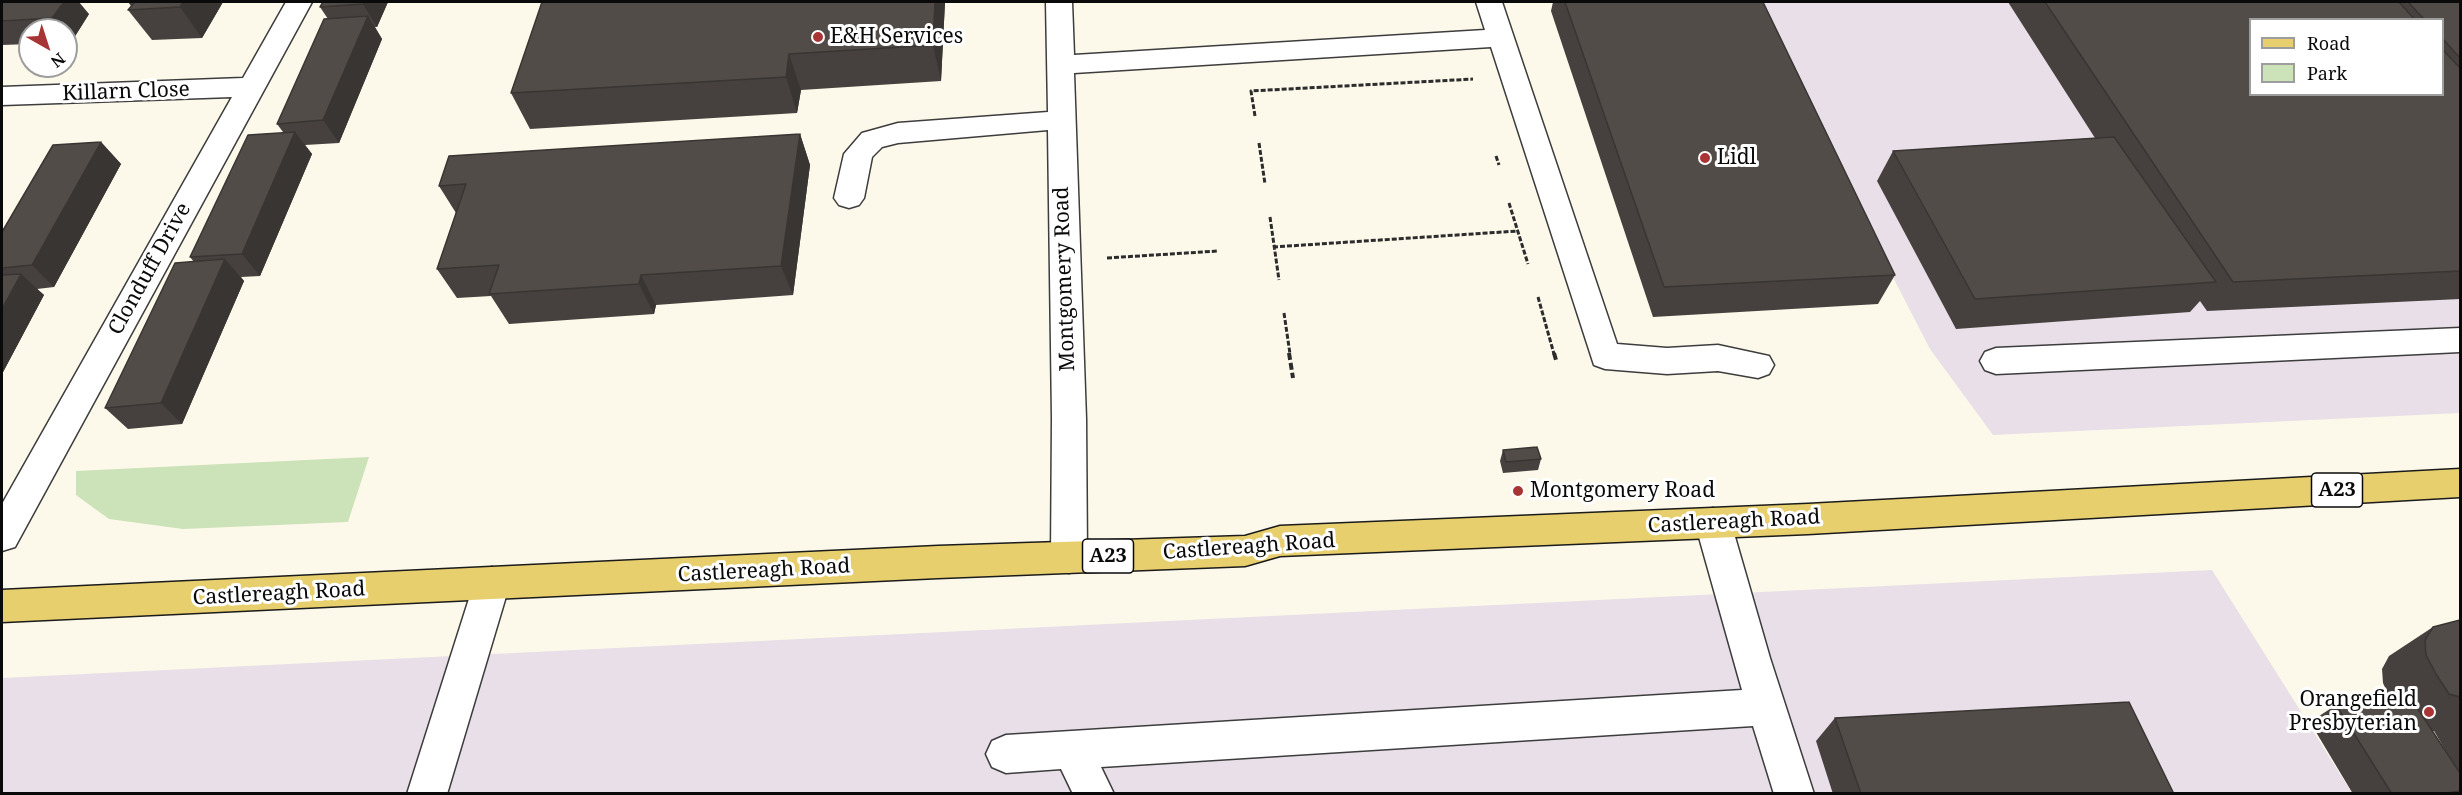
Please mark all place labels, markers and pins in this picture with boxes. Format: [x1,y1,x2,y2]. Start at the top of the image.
place label: E&H Services [830,24,963,50]
marker: E&H Services [811,30,825,44]
place label: Lidl [1717,145,1756,171]
marker: Lidl [1698,151,1712,165]
place label: Montgomery Road [1530,478,1715,504]
marker: Montgomery Road [1511,484,1525,498]
place label: Orangefield Presbyterian [2289,687,2417,737]
marker: Orangefield Presbyterian [2422,705,2436,719]

